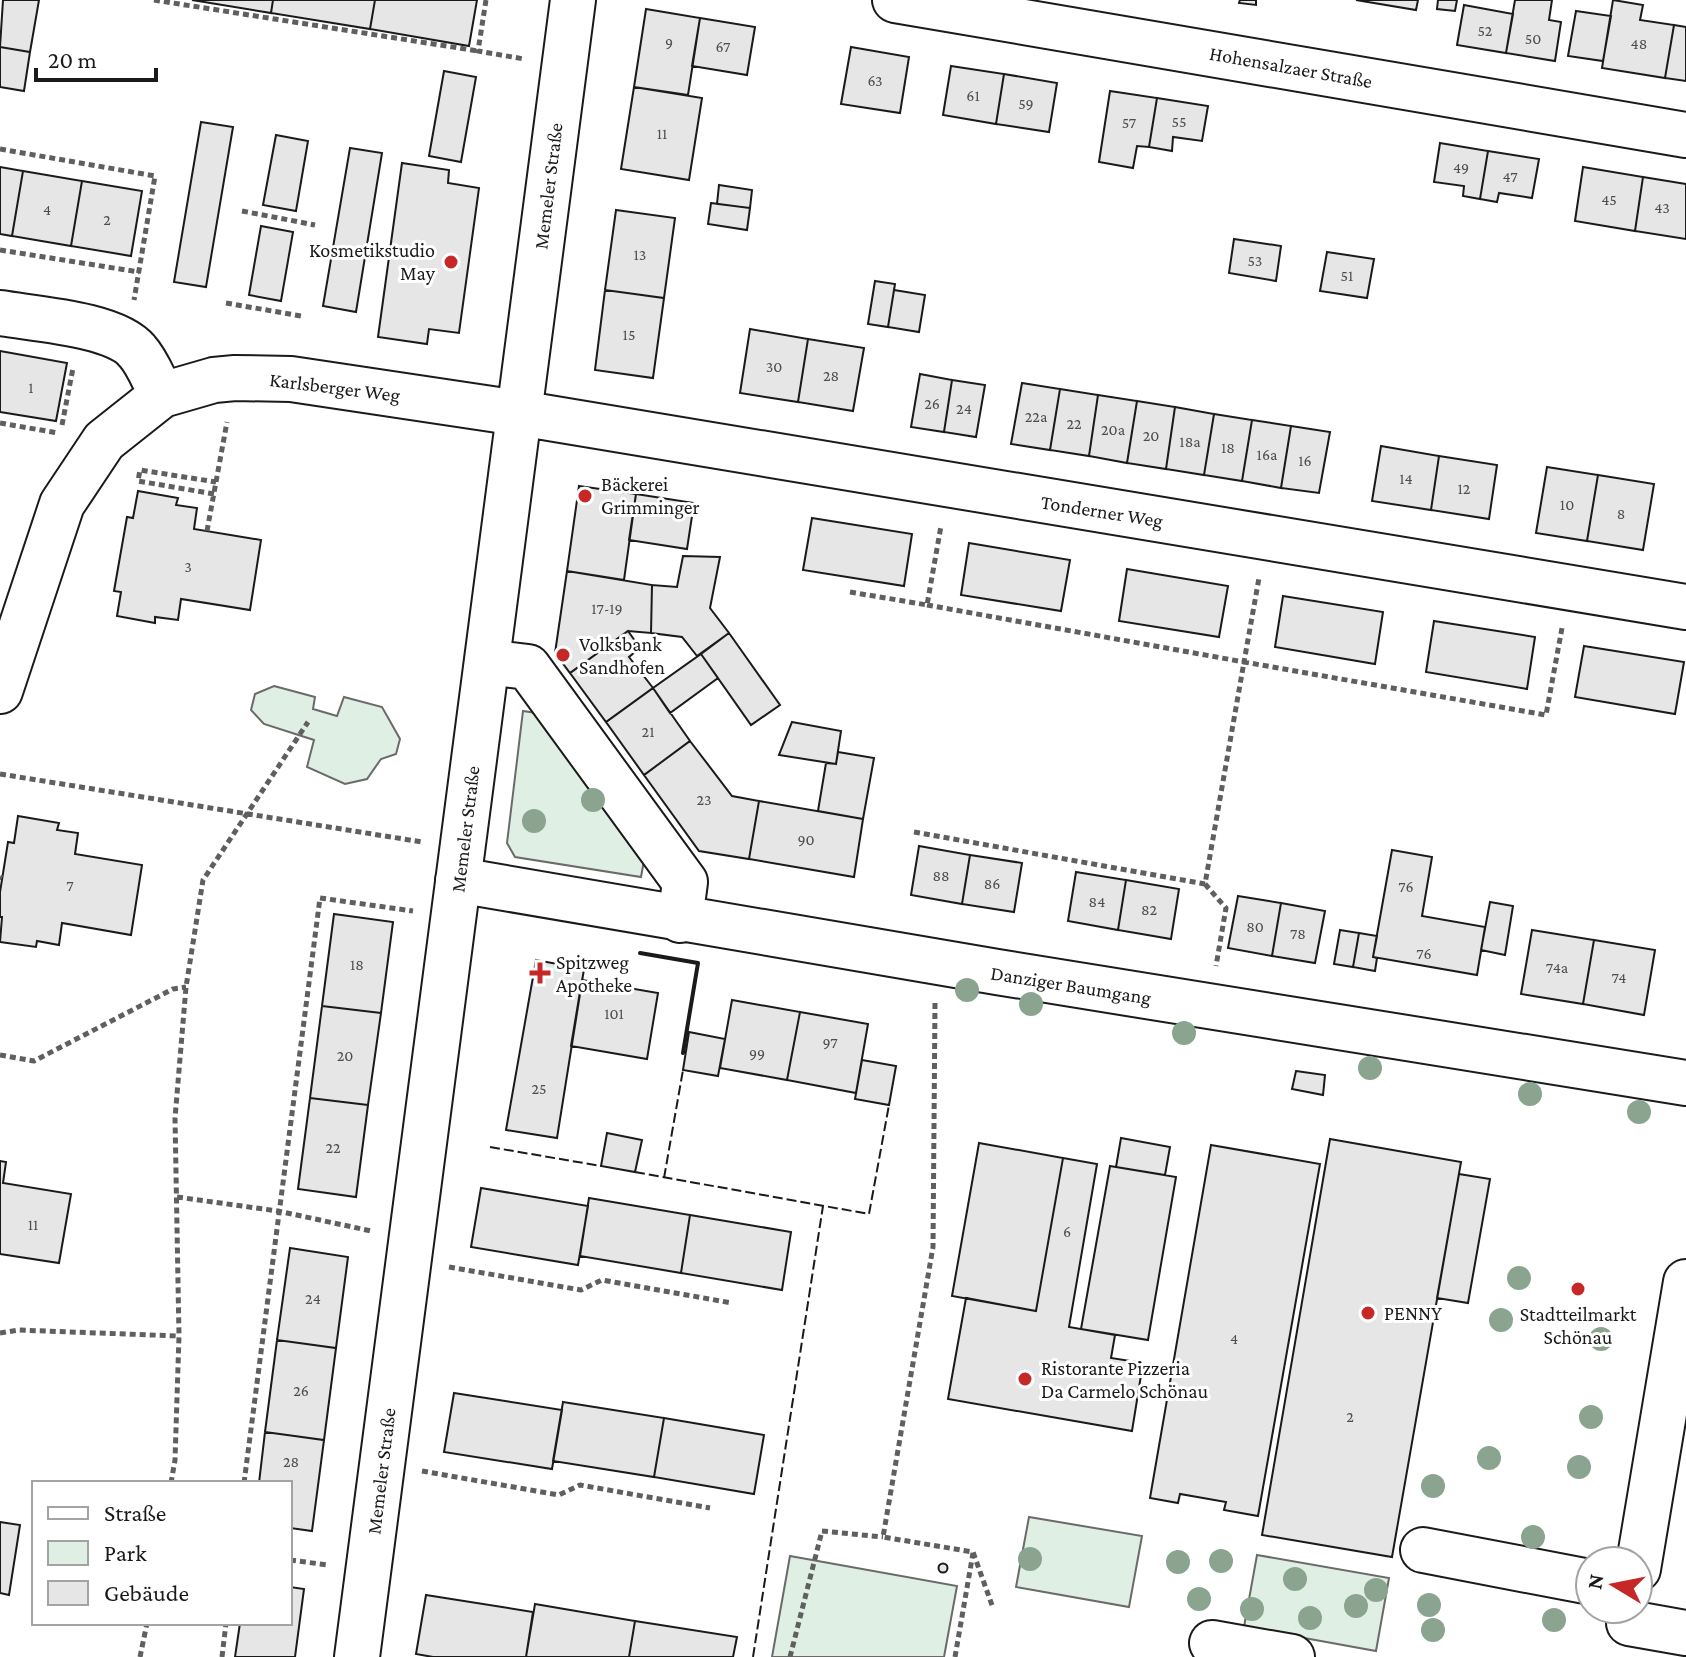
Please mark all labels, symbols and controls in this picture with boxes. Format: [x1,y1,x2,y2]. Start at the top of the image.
house number: 52 [1478,22,1493,39]
house number: 50 [1525,30,1541,47]
scale bar [36,32,156,82]
house number: 9 [665,34,673,51]
house number: 48 [1631,35,1647,52]
house number: 67 [716,38,731,55]
street label: Hohensalzaer Straße [1208,42,1374,92]
text: 20 m [48,46,97,73]
house number: 63 [867,72,883,89]
house number: 61 [966,87,980,104]
house number: 59 [1018,95,1034,112]
house number: 55 [1172,113,1186,130]
house number: 57 [1122,114,1137,131]
street label: Memeler Straße [529,121,567,250]
house number: 11 [657,125,667,142]
house number: 49 [1453,159,1469,176]
house number: 47 [1502,168,1518,185]
house number: 45 [1601,191,1617,208]
house number: 43 [1654,199,1670,216]
house number: 4 [43,201,51,218]
house number: 2 [103,211,111,228]
place label: Kosmetikstudio May [309,239,436,285]
house number: 13 [634,246,646,263]
house number: 53 [1248,252,1262,269]
marker: Kosmetikstudio May [442,253,460,271]
house number: 51 [1341,267,1353,284]
house number: 15 [623,326,635,343]
house number: 30 [766,358,782,375]
house number: 28 [823,367,839,384]
street label: Karlsberger Weg [268,368,402,407]
house number: 1 [28,379,34,396]
house number: 26 [924,395,940,412]
house number: 24 [956,400,972,417]
house number: 22a [1025,408,1048,425]
house number: 22 [1066,415,1082,432]
house number: 20a [1101,421,1126,438]
house number: 20 [1143,427,1159,444]
house number: 18a [1179,433,1201,450]
house number: 18 [1221,439,1235,456]
house number: 16a [1257,446,1278,463]
house number: 16 [1298,452,1312,469]
house number: 14 [1399,470,1413,487]
place label: Bäckerei Grimminger [601,473,700,519]
house number: 12 [1458,480,1471,497]
marker: Bäckerei Grimminger [576,487,594,505]
street label: Tonderner Weg [1039,490,1165,533]
house number: 10 [1560,496,1574,513]
house number: 8 [1617,505,1625,522]
house number: 3 [184,558,192,575]
house number: 17-19 [591,600,623,617]
place label: Volksbank Sandhofen [579,633,665,678]
marker: Volksbank Sandhofen [554,646,572,664]
house number: 21 [642,723,654,740]
street label: Memeler Straße [446,764,484,893]
house number: 23 [696,791,712,808]
house number: 90 [797,831,815,848]
house number: 88 [932,867,950,884]
house number: 86 [984,875,1000,892]
house number: 7 [66,877,74,894]
house number: 76 [1398,878,1414,895]
house number: 84 [1089,893,1105,910]
house number: 82 [1141,901,1157,918]
house number: 80 [1246,918,1264,935]
house number: 78 [1290,925,1306,942]
house number: 76 [1416,945,1432,962]
place label: Spitzweg Apotheke [556,951,632,997]
house number: 18 [350,956,364,973]
house number: 74a [1546,959,1569,976]
street label: Danziger Baumgang [989,961,1153,1010]
marker: Spitzweg Apotheke [531,964,549,982]
house number: 74 [1611,969,1627,986]
house number: 101 [604,1005,624,1022]
house number: 97 [822,1034,838,1051]
house number: 99 [749,1045,765,1062]
house number: 20 [337,1047,353,1064]
house number: 25 [531,1080,547,1097]
house number: 22 [325,1139,341,1156]
house number: 11 [28,1216,38,1233]
house number: 6 [1063,1223,1071,1240]
marker: Stadtteilmarkt Schönau [1569,1280,1587,1298]
house number: 24 [305,1290,321,1307]
place label: PENNY [1384,1302,1442,1324]
place label: Stadtteilmarkt Schönau [1520,1303,1637,1348]
marker: PENNY [1359,1304,1377,1322]
house number: 4 [1230,1330,1238,1347]
place label: Ristorante Pizzeria Da Carmelo Schönau [1041,1357,1208,1402]
marker: Ristorante Pizzeria Da Carmelo Schönau [1016,1370,1034,1388]
house number: 26 [293,1382,309,1399]
street label: Memeler Straße [362,1406,400,1535]
house number: 2 [1346,1408,1354,1425]
house number: 28 [283,1453,299,1470]
legend [32,1481,292,1625]
text: Straße [104,1499,166,1526]
text: Park [104,1539,147,1566]
north arrow [1574,1545,1654,1625]
text: N [1581,1572,1608,1591]
text: Gebäude [104,1579,189,1606]

